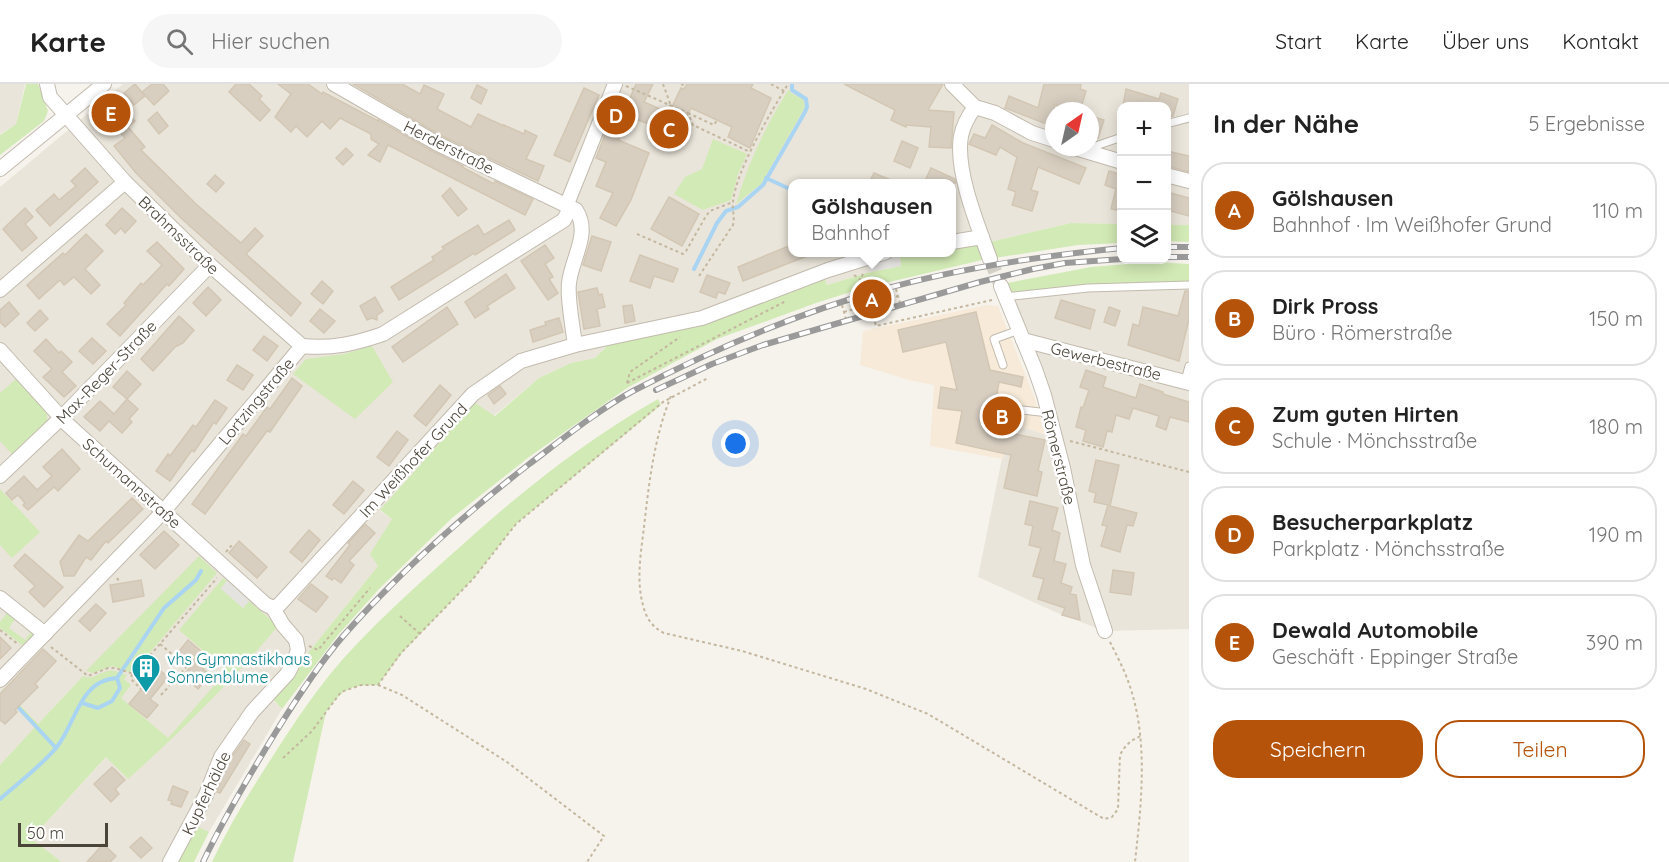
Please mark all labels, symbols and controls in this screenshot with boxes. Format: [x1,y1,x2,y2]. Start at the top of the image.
search box [142,14,562,68]
text: Karte [30,24,106,59]
icon: search [163,25,196,58]
text: Hier suchen [211,27,330,55]
text: Start [1275,28,1322,54]
text: Karte [1355,28,1409,54]
text: Über uns [1442,28,1529,54]
text: Kontakt [1562,28,1639,54]
pin: E [92,90,130,135]
pin: D [596,93,636,138]
north arrow [1045,102,1099,156]
map controls [1117,102,1171,264]
button: + [1117,102,1171,156]
pin: C [650,106,688,152]
text: In der Nähe [1213,107,1359,140]
text: 5 Ergebnisse [1528,111,1645,136]
street label: Herderstraße [401,116,497,178]
button: − [1117,156,1171,210]
popup [788,179,956,257]
text: Gölshausen [1272,184,1394,212]
street label: Brahmsstraße [134,191,224,279]
text: Gölshausen [811,192,933,220]
text: A [1228,198,1241,223]
text: 110 m [1593,198,1643,223]
button: layers [1117,210,1171,264]
text: Bahnhof · Im Weißhofer Grund [1272,212,1552,237]
text: Bahnhof [811,220,890,245]
pin: A [852,276,892,322]
text: Dirk Pross [1272,292,1378,320]
text: B [1228,306,1241,331]
text: 150 m [1589,306,1643,331]
street label: Max-Reger-Straße [51,316,161,428]
text: Büro · Römerstraße [1272,320,1452,345]
street label: Gewerbestraße [1049,338,1163,384]
street label: Lortzingstraße [214,353,298,449]
pin: B [982,394,1022,438]
street label: Im Weißhofer Grund [355,399,471,521]
text: Zum guten Hirten [1272,400,1459,428]
street label: Römerstraße [1038,407,1080,507]
text: C [1228,414,1241,439]
text: 180 m [1589,414,1643,439]
text: Schule · Mönchsstraße [1272,428,1477,453]
your location [721,429,750,458]
street label: Schumannstraße [79,434,185,532]
text: Besucherparkplatz [1272,508,1473,536]
text: D [1227,522,1242,547]
text: 190 m [1589,522,1643,547]
text: Parkplatz · Mönchsstraße [1272,536,1505,561]
text: Dewald Automobile [1272,616,1478,644]
text: E [1229,630,1240,655]
text: 390 m [1586,630,1643,655]
text: Geschäft · Eppinger Straße [1272,644,1518,669]
place label: vhs Gymnastikhaus Sonnenblume [167,649,310,687]
building icon: vhs Gymnastikhaus Sonnenblume [130,652,162,694]
button: Speichern [1213,720,1423,778]
button: Teilen [1435,720,1645,778]
street label: Kupferhälde [177,748,235,838]
scale bar [18,820,108,848]
text: 50 m [27,823,64,843]

